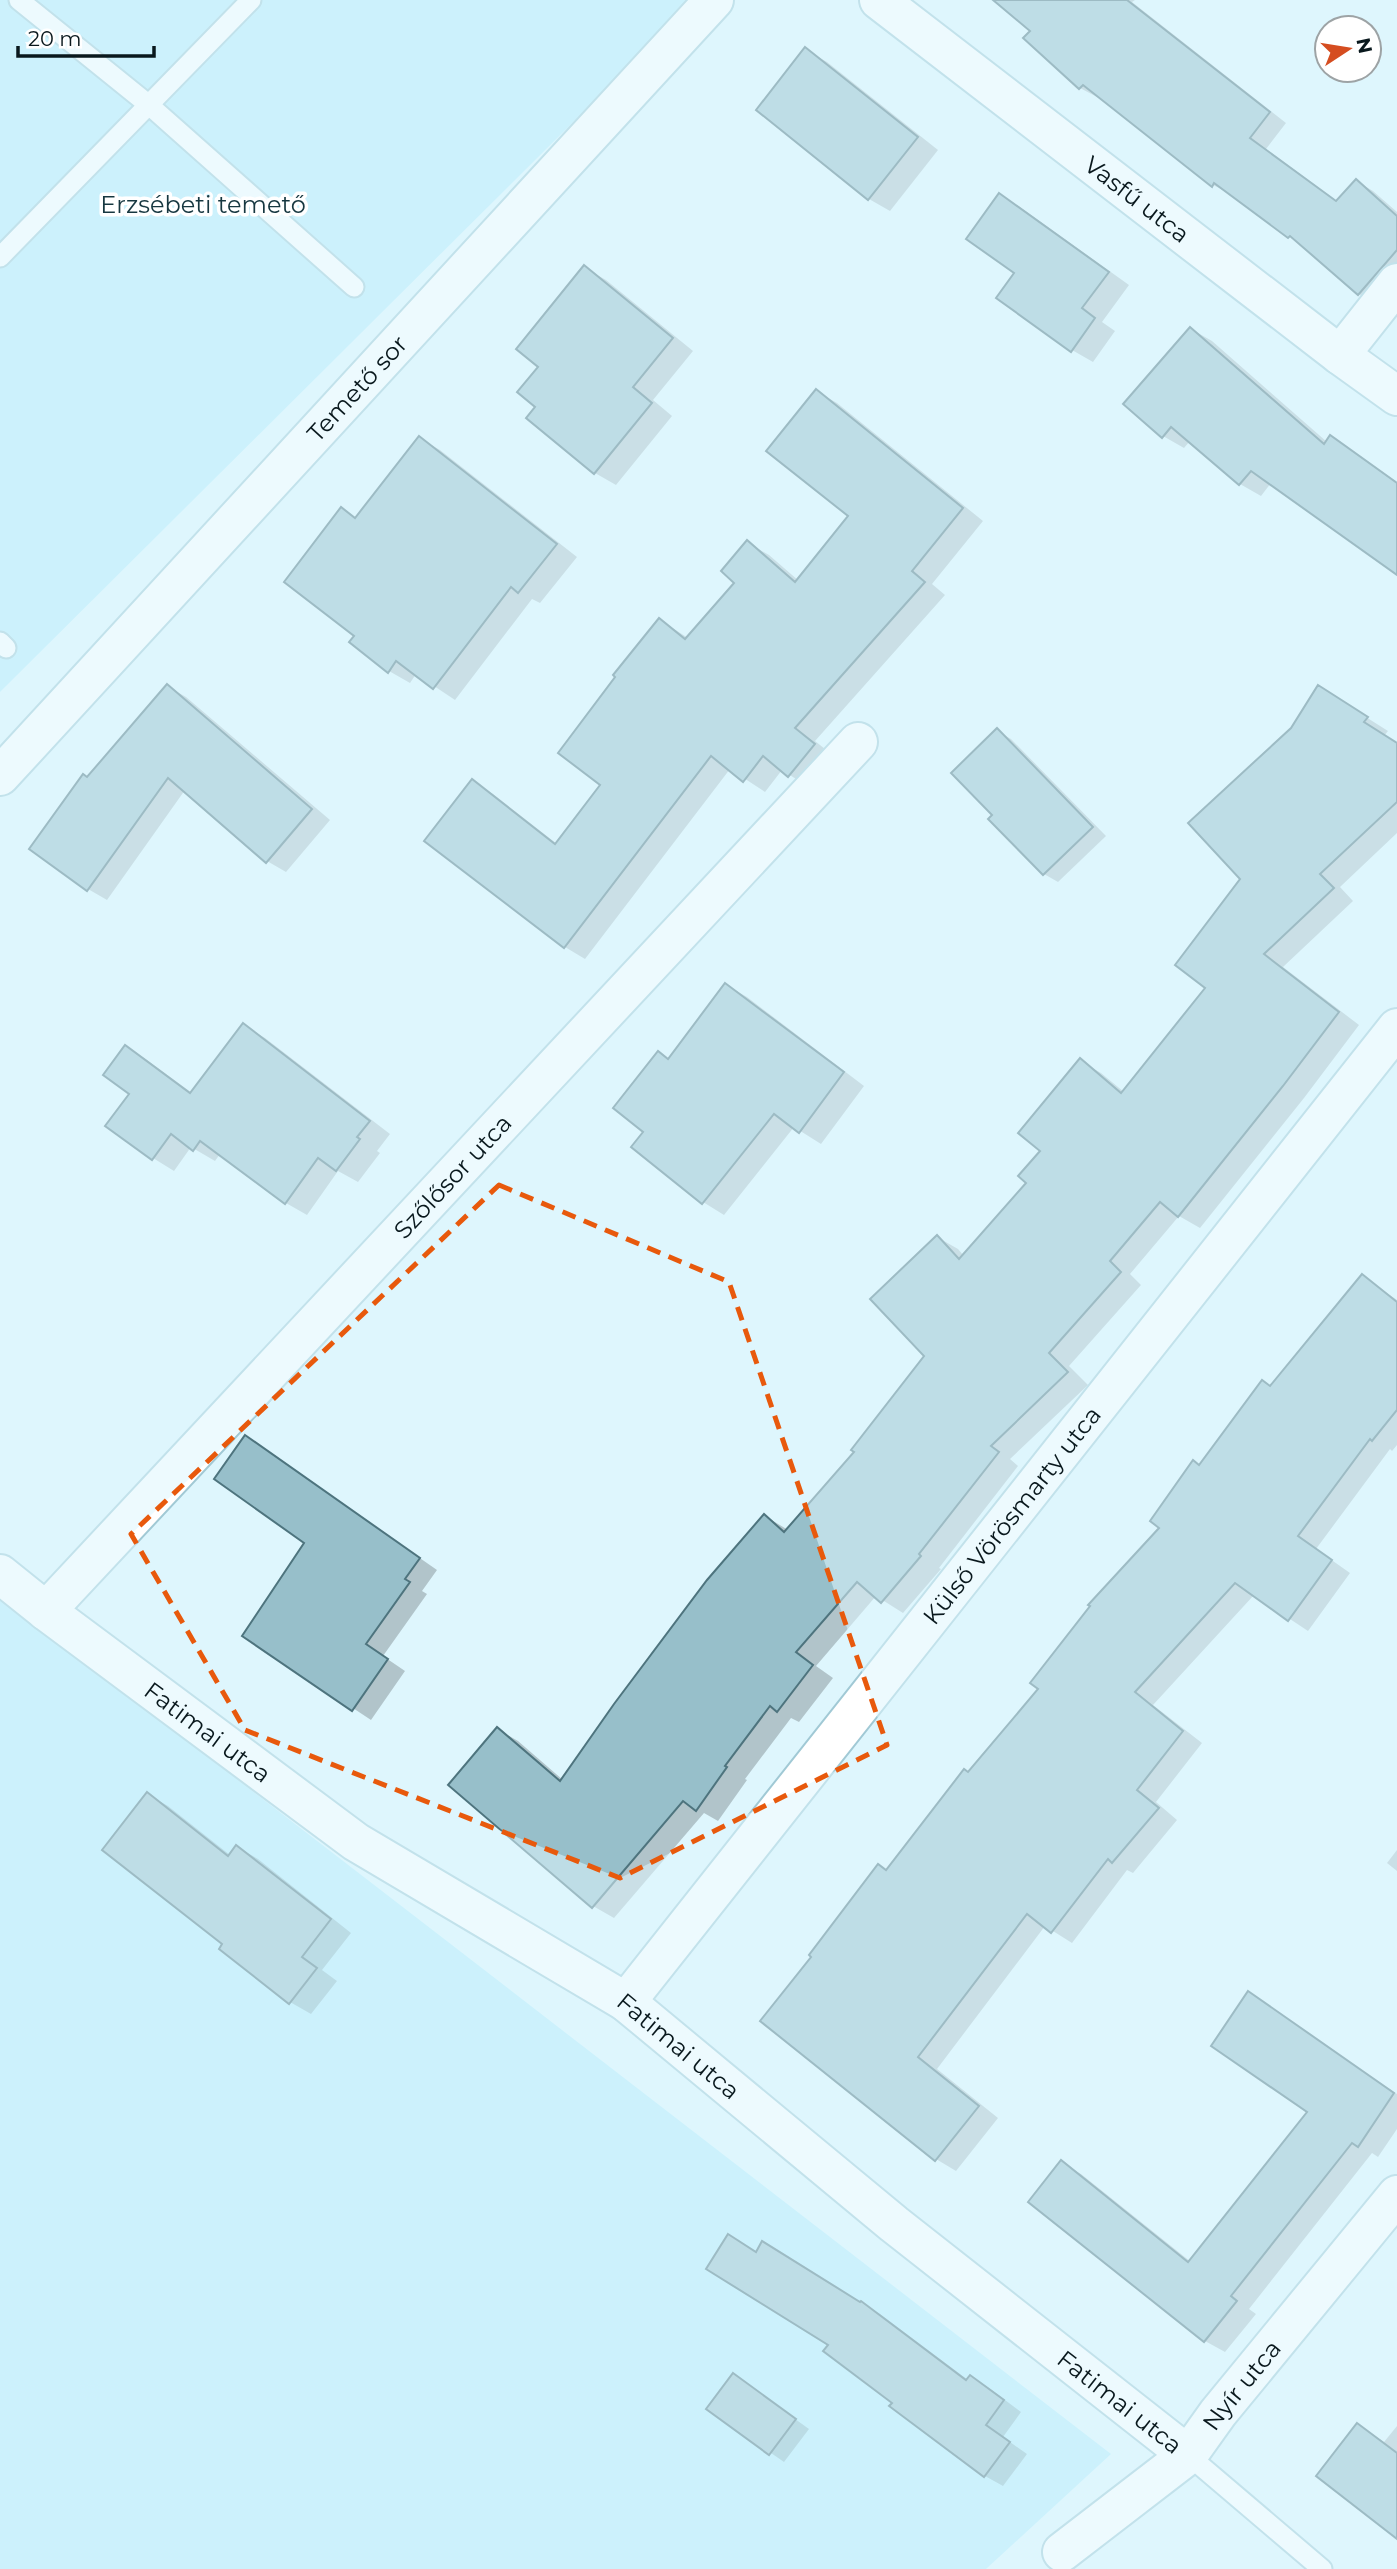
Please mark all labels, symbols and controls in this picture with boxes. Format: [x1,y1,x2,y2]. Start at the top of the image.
scale bar [18,14,154,58]
north arrow [1313,14,1383,84]
text: 20 m [28,26,82,51]
text: N [1351,36,1377,55]
street label: Vasfű utca [1079,149,1196,249]
park label: Erzsébeti temető [100,190,306,219]
street label: Temető sor [301,329,413,447]
street label: Szőlősor utca [387,1108,517,1244]
street label: Külső Vörösmarty utca [916,1400,1107,1630]
street label: Fatimai utca [139,1675,277,1788]
street label: Fatimai utca [612,1987,746,2105]
street label: Nyír utca [1196,2334,1287,2436]
street label: Fatimai utca [1052,2344,1188,2460]

